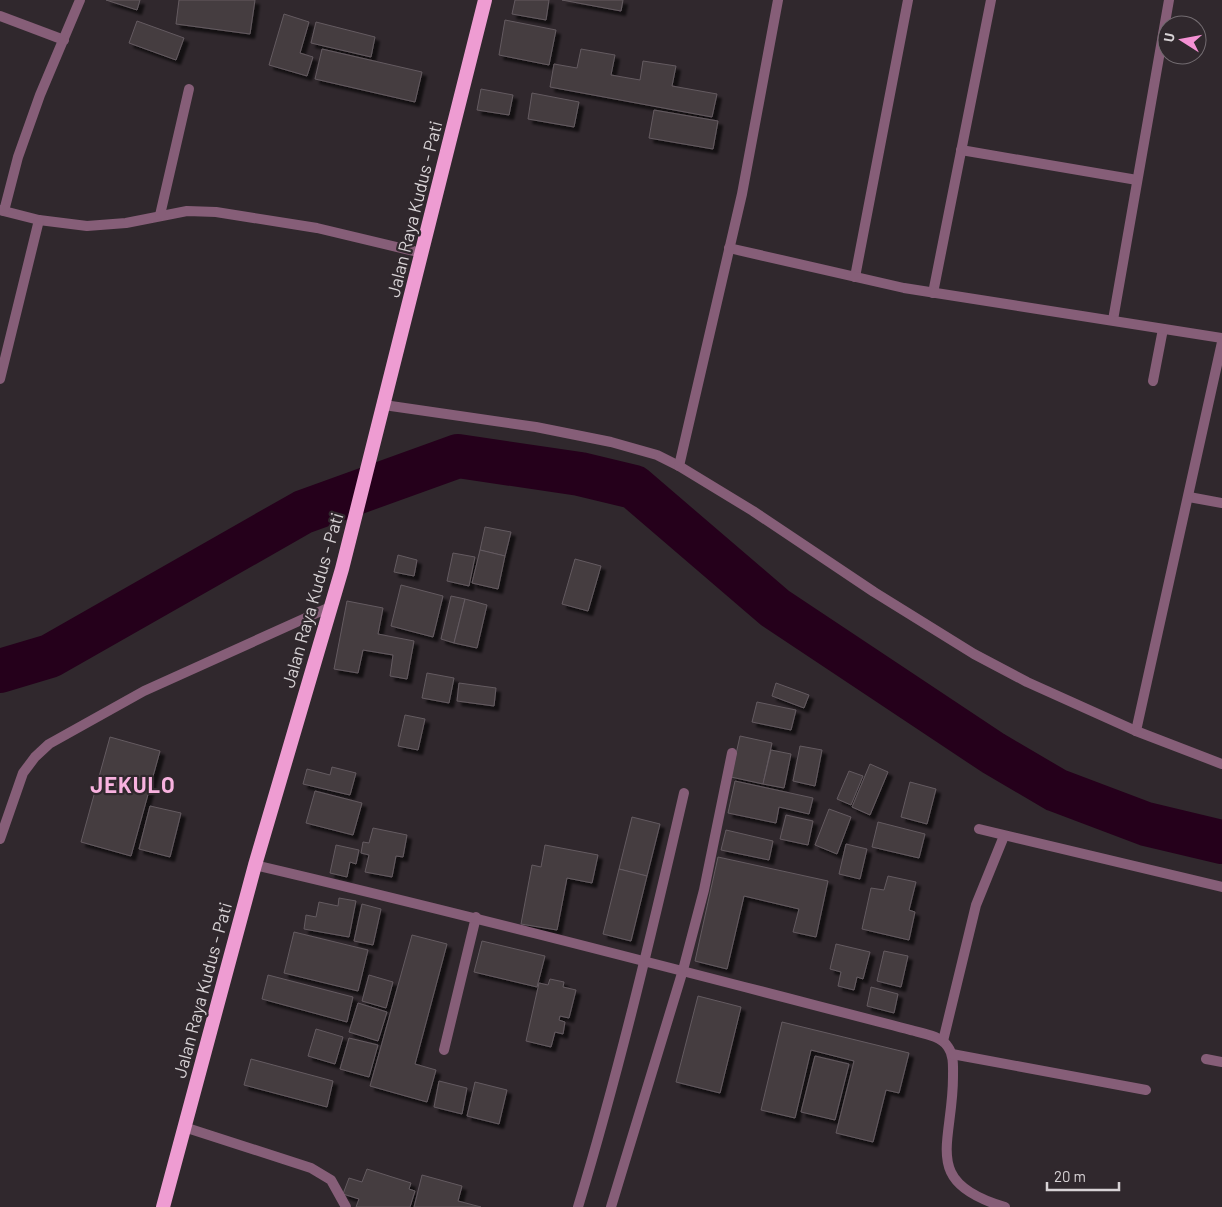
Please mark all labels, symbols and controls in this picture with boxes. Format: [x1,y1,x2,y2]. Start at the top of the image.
north arrow [1157,15,1207,65]
text: U [1160,31,1178,43]
street label: Jalan Raya Kudus - Pati [381,118,447,300]
street label: Jalan Raya Kudus - Pati [276,510,348,690]
district label: JEKULO [90,771,176,797]
street label: Jalan Raya Kudus - Pati [168,900,236,1080]
scale bar [1047,1160,1120,1192]
text: 20 m [1054,1167,1086,1185]

